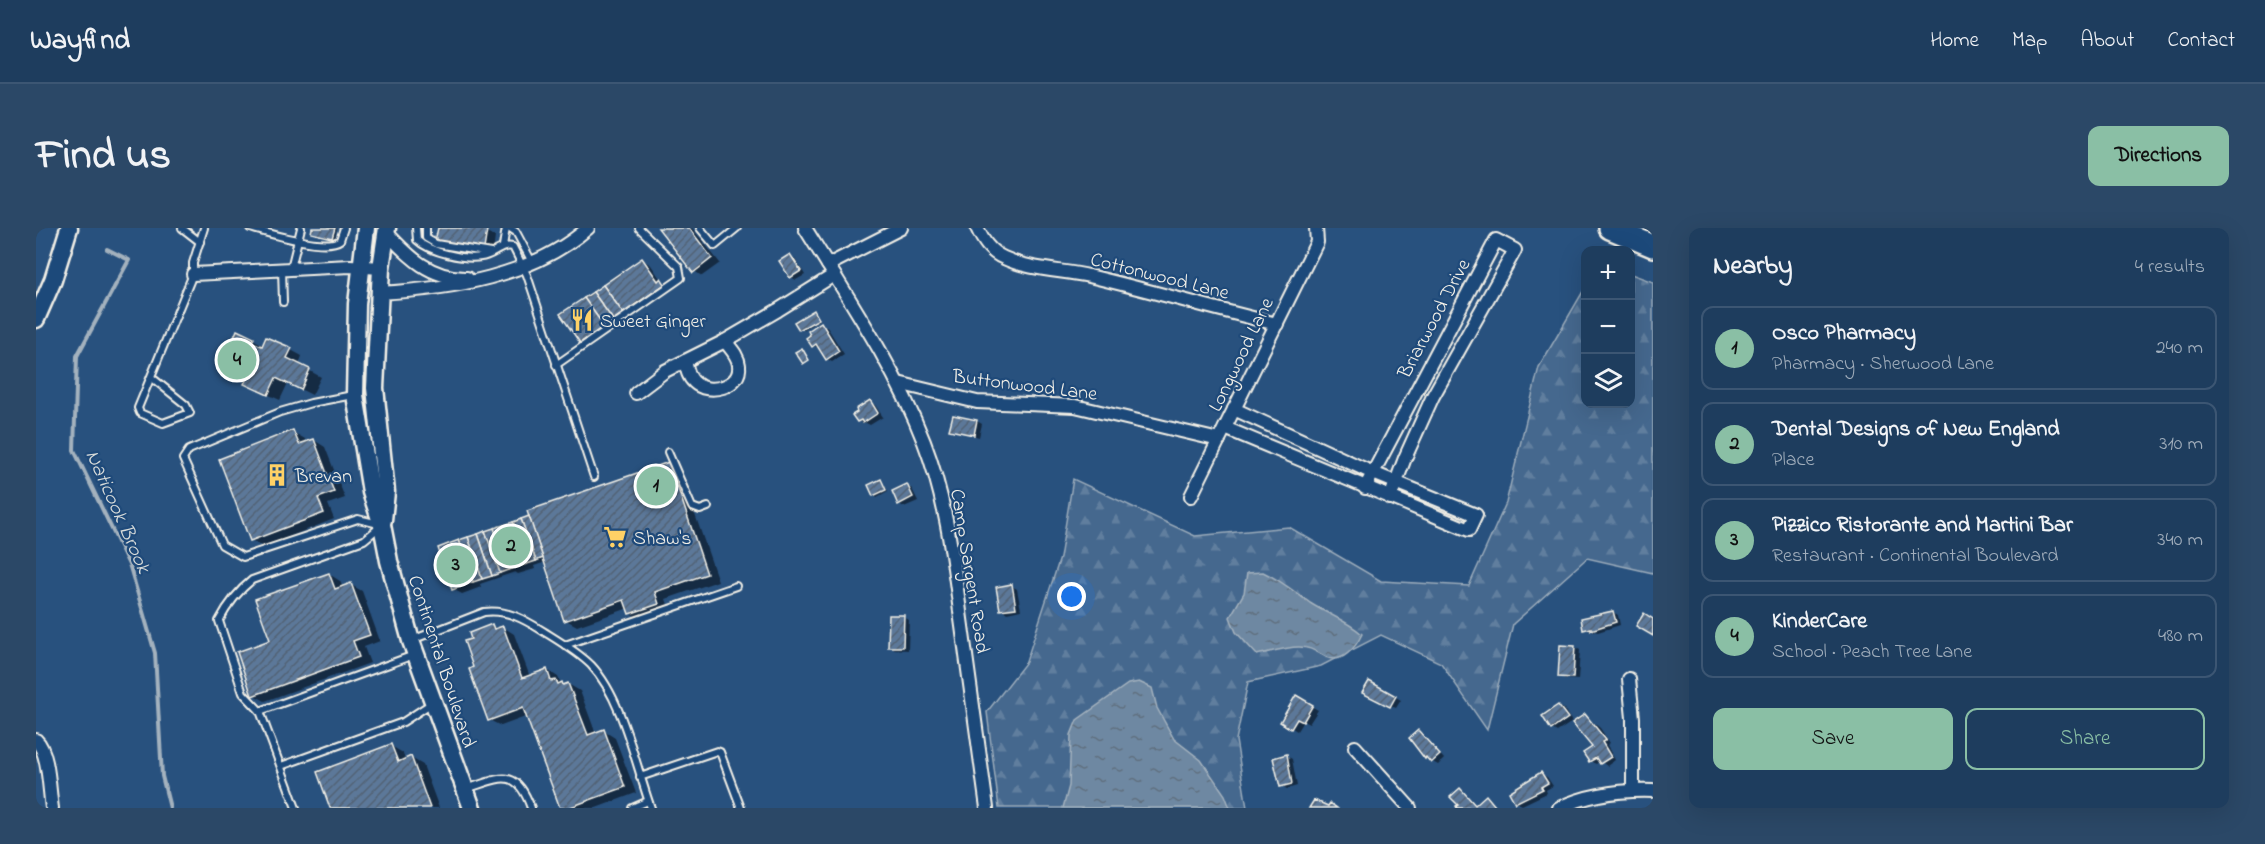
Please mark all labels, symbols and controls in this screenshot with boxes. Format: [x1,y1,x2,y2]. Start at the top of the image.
text: Wayfind [30,21,130,62]
text: Home [1930,26,1979,56]
text: Map [2012,26,2047,56]
text: About [2080,26,2134,56]
text: Contact [2167,26,2235,56]
text: Find us [36,126,171,187]
button: Directions [2088,126,2229,186]
street label: Cottonwood Lane [1087,246,1232,309]
map controls [1581,246,1635,408]
button: + [1581,246,1635,300]
text: Nearby [1713,248,1792,286]
text: 4 results [2135,253,2205,282]
street label: Briarwood Drive [1391,254,1479,385]
street label: Longwood Lane [1202,293,1283,417]
button: − [1581,300,1635,354]
restaurant icon: Sweet Ginger [569,307,595,333]
place label: Sweet Ginger [600,308,707,338]
text: Osco Pharmacy [1772,318,1916,350]
text: 1 [1731,334,1738,363]
text: 240 m [2156,334,2203,363]
pin: 4 [218,338,256,382]
text: Pharmacy · Sherwood Lane [1772,350,1994,379]
button: layers [1581,354,1635,408]
street label: Buttonwood Lane [950,363,1099,410]
text: Dental Designs of New England [1772,414,2060,446]
text: 2 [1730,430,1739,459]
text: 310 m [2159,430,2203,459]
water label: Naticook Brook [77,445,158,579]
text: Place [1772,446,1814,475]
building icon: Brevan [264,462,290,488]
place label: Brevan [294,463,352,492]
pin: 1 [636,464,676,508]
street label: Camp Sargent Road [940,487,996,656]
text: Pizzico Ristorante and Martini Bar [1772,510,2073,542]
pin: 2 [492,524,530,568]
supermarket icon: Shaw's [602,524,628,550]
place label: Shaw's [633,525,692,554]
text: 3 [1730,526,1739,555]
text: 340 m [2157,526,2203,555]
pin: 3 [436,542,476,588]
text: Restaurant · Continental Boulevard [1772,542,2059,571]
street label: Continental Boulevard [399,572,482,752]
your location [1057,582,1086,611]
text: KinderCare [1772,606,1867,638]
text: 4 [1730,622,1739,651]
text: 480 m [2158,622,2203,651]
text: School · Peach Tree Lane [1772,638,1972,667]
button: Save [1713,708,1953,770]
button: Share [1965,708,2205,770]

